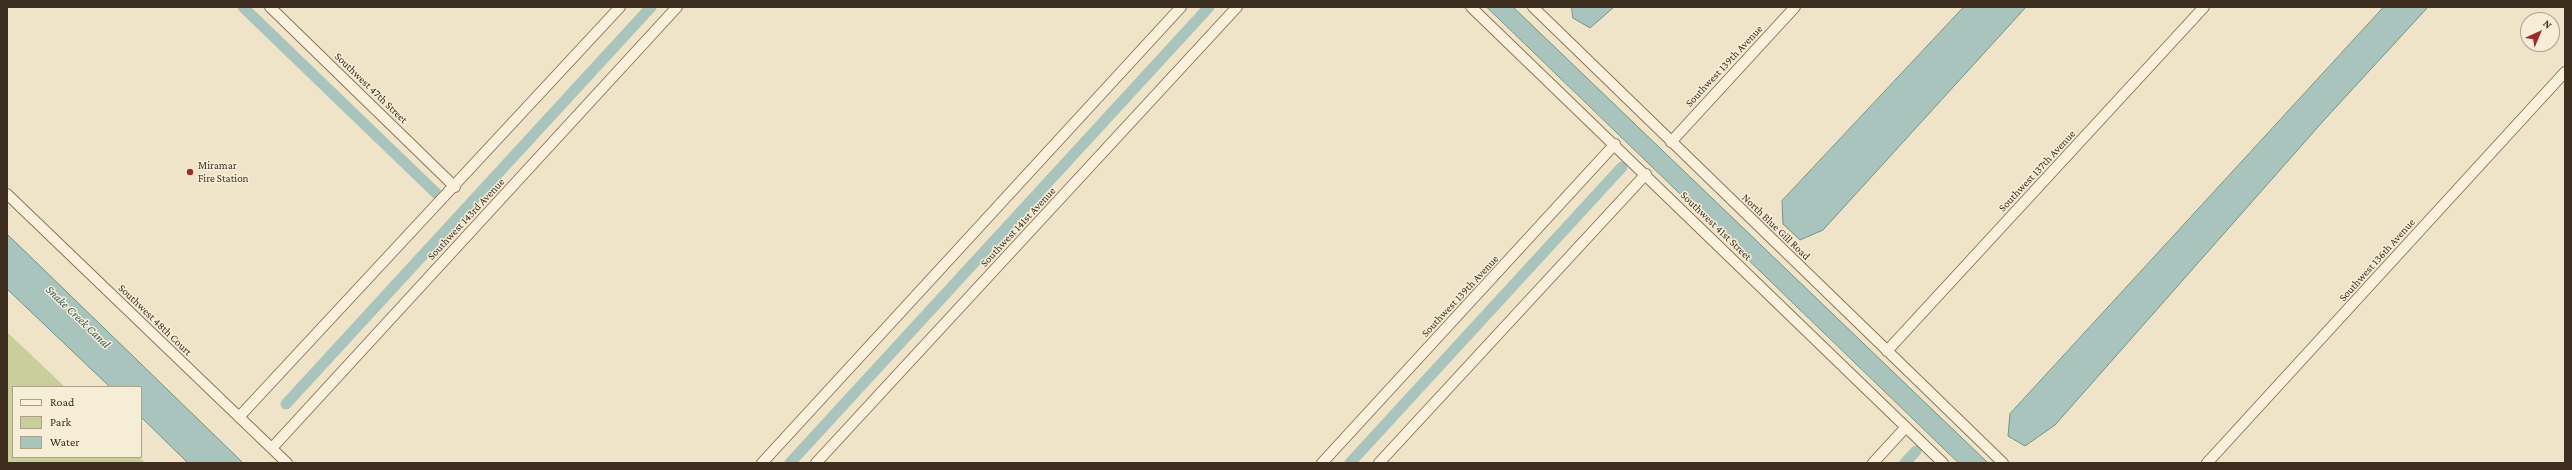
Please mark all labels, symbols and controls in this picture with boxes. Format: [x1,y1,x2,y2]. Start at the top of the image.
north arrow [2520,12,2560,52]
text: N [2541,17,2555,31]
street label: Southwest 139th Avenue [1683,22,1765,110]
street label: Southwest 47th Street [332,50,410,126]
street label: Southwest 137th Avenue [1996,128,2078,214]
place label: Miramar Fire Station [198,159,249,185]
marker: Miramar Fire Station [185,167,195,177]
street label: Southwest 143rd Avenue [425,175,507,263]
street label: Southwest 141st Avenue [978,184,1058,270]
street label: Southwest 41st Street [1678,189,1754,263]
street label: North Blue Gill Road [1739,191,1813,263]
street label: Southwest 136th Avenue [2336,216,2418,304]
street label: Southwest 139th Avenue [1419,252,1501,340]
street label: Southwest 48th Court [115,281,195,359]
water label: Snake Creek Canal [43,283,113,351]
legend [12,386,142,458]
text: Road [50,395,74,409]
text: Park [50,415,71,429]
text: Water [50,435,79,449]

